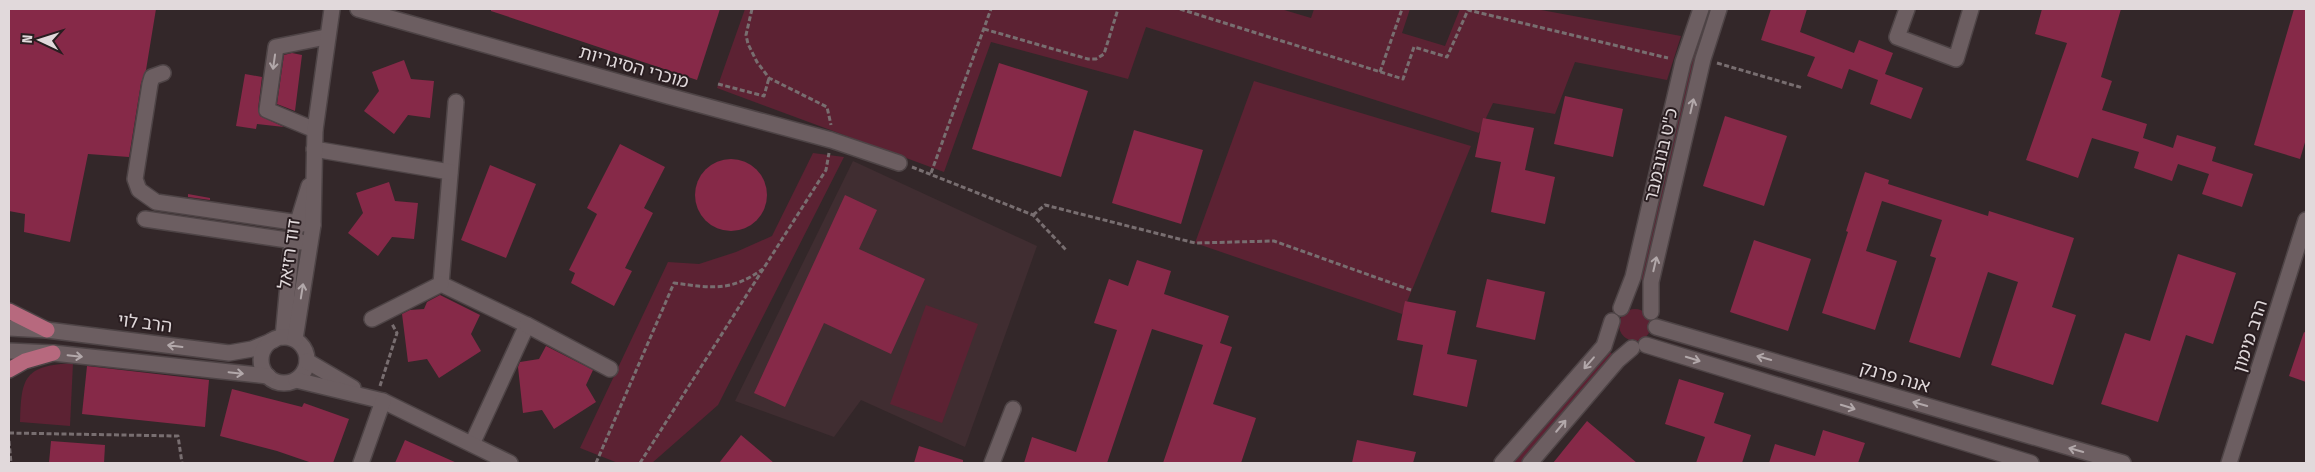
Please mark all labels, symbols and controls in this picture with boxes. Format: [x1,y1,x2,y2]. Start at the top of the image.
north arrow [15,15,65,65]
text: N [19,34,36,44]
street label: מוכרי הסיגריות [577,41,691,93]
one-way arrow [268,53,278,69]
one-way arrow [1688,98,1697,114]
street label: כ"ט בנובמבר [1640,106,1682,204]
street label: דוד רזיאל [273,217,305,290]
one-way arrow [1651,256,1660,272]
one-way arrow [298,284,308,300]
street label: הרב מימון [2228,297,2272,375]
street label: הרב לוי [117,309,173,337]
one-way arrow [167,341,183,351]
one-way arrow [67,351,83,361]
one-way arrow [1757,353,1773,363]
one-way arrow [1685,354,1701,364]
one-way arrow [1583,356,1595,369]
street label: אנה פרנק [1857,356,1933,398]
one-way arrow [228,368,244,378]
one-way arrow [1913,398,1929,408]
one-way arrow [1840,402,1856,412]
one-way arrow [1556,420,1567,433]
one-way arrow [2069,444,2085,454]

